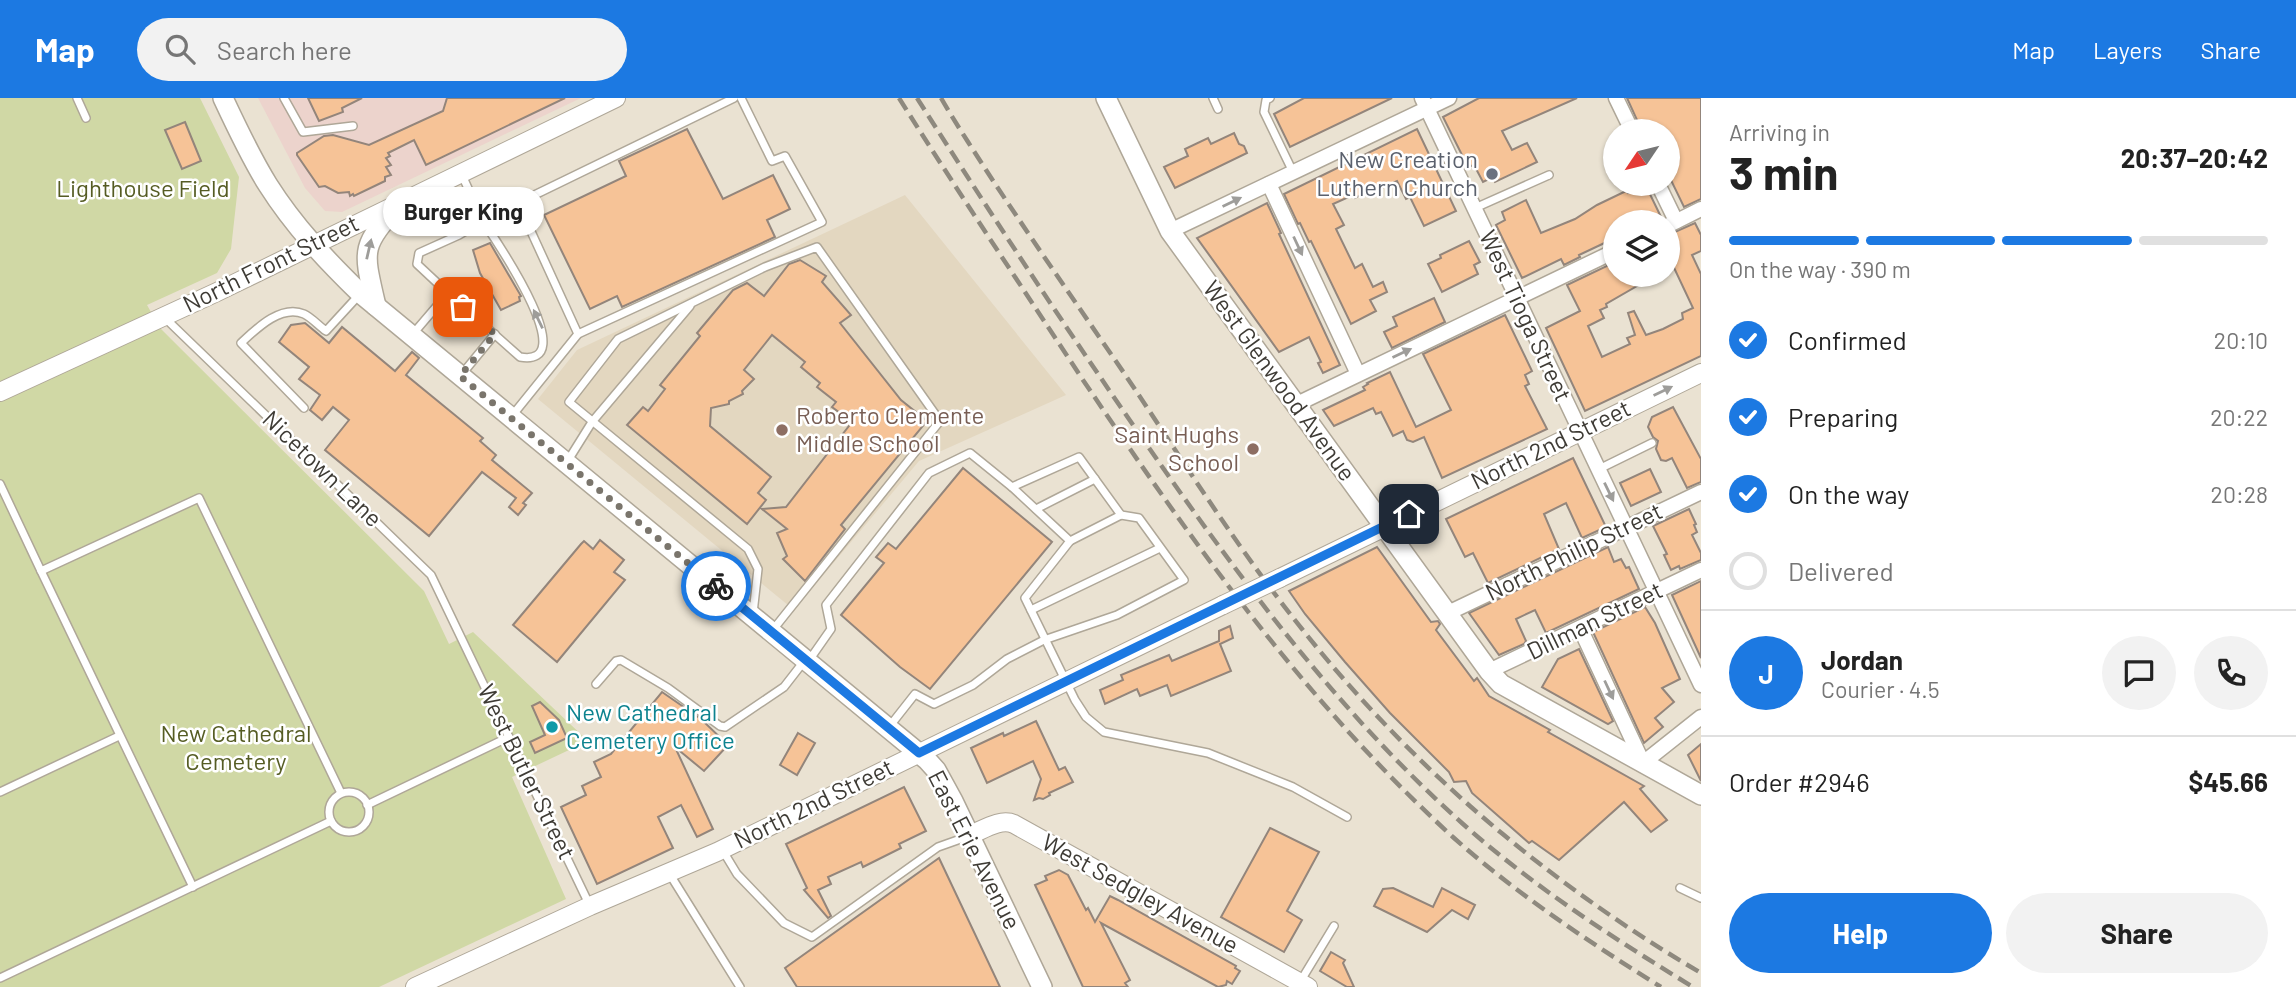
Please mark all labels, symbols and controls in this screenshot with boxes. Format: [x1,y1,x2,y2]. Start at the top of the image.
search box [137,18,627,81]
text: Map [35,29,95,69]
icon: search [161,30,199,68]
text: Search here [217,34,352,65]
text: Map [2012,35,2055,64]
text: Layers [2093,35,2162,64]
text: Share [2200,35,2261,64]
text: Arriving in [1729,118,1830,146]
north arrow [1603,119,1680,196]
map controls [1603,119,1680,287]
text: 20:37–20:42 [2121,142,2268,173]
place label: New Creation Luthern Church [1316,144,1478,201]
text: 3 min [1729,144,1838,199]
marker: New Creation Luthern Church [1484,166,1500,182]
park label: Lighthouse Field [56,173,230,202]
callout: Burger King [382,188,544,237]
one-way arrow [1222,196,1242,208]
text: Burger King [404,197,523,225]
street label: North Front Street [178,208,363,318]
button: layers [1603,210,1680,287]
street label: West Tioga Street [1474,225,1579,406]
one-way arrow [1292,236,1304,256]
one-way arrow [364,237,375,259]
text: On the way · 390 m [1729,255,1911,283]
street label: West Glenwood Avenue [1198,274,1363,486]
pin [433,277,493,337]
icon: bag [444,288,482,326]
one-way arrow [532,309,544,329]
icon: check [1729,321,1767,359]
text: Confirmed [1788,324,1907,355]
text: 20:10 [2214,326,2268,354]
one-way arrow [1392,347,1412,359]
one-way arrow [1652,386,1673,397]
street label: North 2nd Street [1466,393,1635,495]
icon: check [1729,398,1767,436]
place label: Roberto Clemente Middle School [796,400,984,457]
text: Preparing [1788,401,1898,432]
text: 20:22 [2210,403,2268,431]
street label: Nicetown Lane [257,404,389,532]
place label: Saint Hughs School [1114,419,1239,476]
marker: Roberto Clemente Middle School [774,422,790,438]
marker: Saint Hughs School [1245,441,1261,457]
icon: check [1729,475,1767,513]
text: On the way [1788,478,1909,509]
text: 20:28 [2211,480,2268,508]
one-way arrow [1604,481,1615,502]
pin [1379,484,1439,544]
icon: home [1390,495,1428,533]
street label: North Philip Street [1480,495,1667,606]
courier [681,551,751,621]
text: Delivered [1788,555,1894,586]
icon: bike [697,567,735,605]
street label: Dillman Street [1522,574,1667,665]
button: chat [2102,636,2176,710]
button: phone [2194,636,2268,710]
text: Jordan [1821,644,1903,675]
text: J [1758,658,1774,689]
text: Courier · 4.5 [1821,675,1940,703]
street label: West Butler Street [472,679,582,864]
one-way arrow [1603,680,1615,700]
place label: New Cathedral Cemetery Office [566,697,735,754]
park label: New Cathedral Cemetery [160,718,312,775]
marker: New Cathedral Cemetery Office [544,719,560,735]
street label: North 2nd Street [729,752,898,854]
street label: East Erie Avenue [923,765,1028,934]
text: Order #2946 [1729,766,1870,797]
text: $45.66 [2188,766,2268,797]
street label: West Sedgley Avenue [1037,827,1244,959]
button: Help [1729,893,1992,973]
button: Share [2006,893,2268,973]

